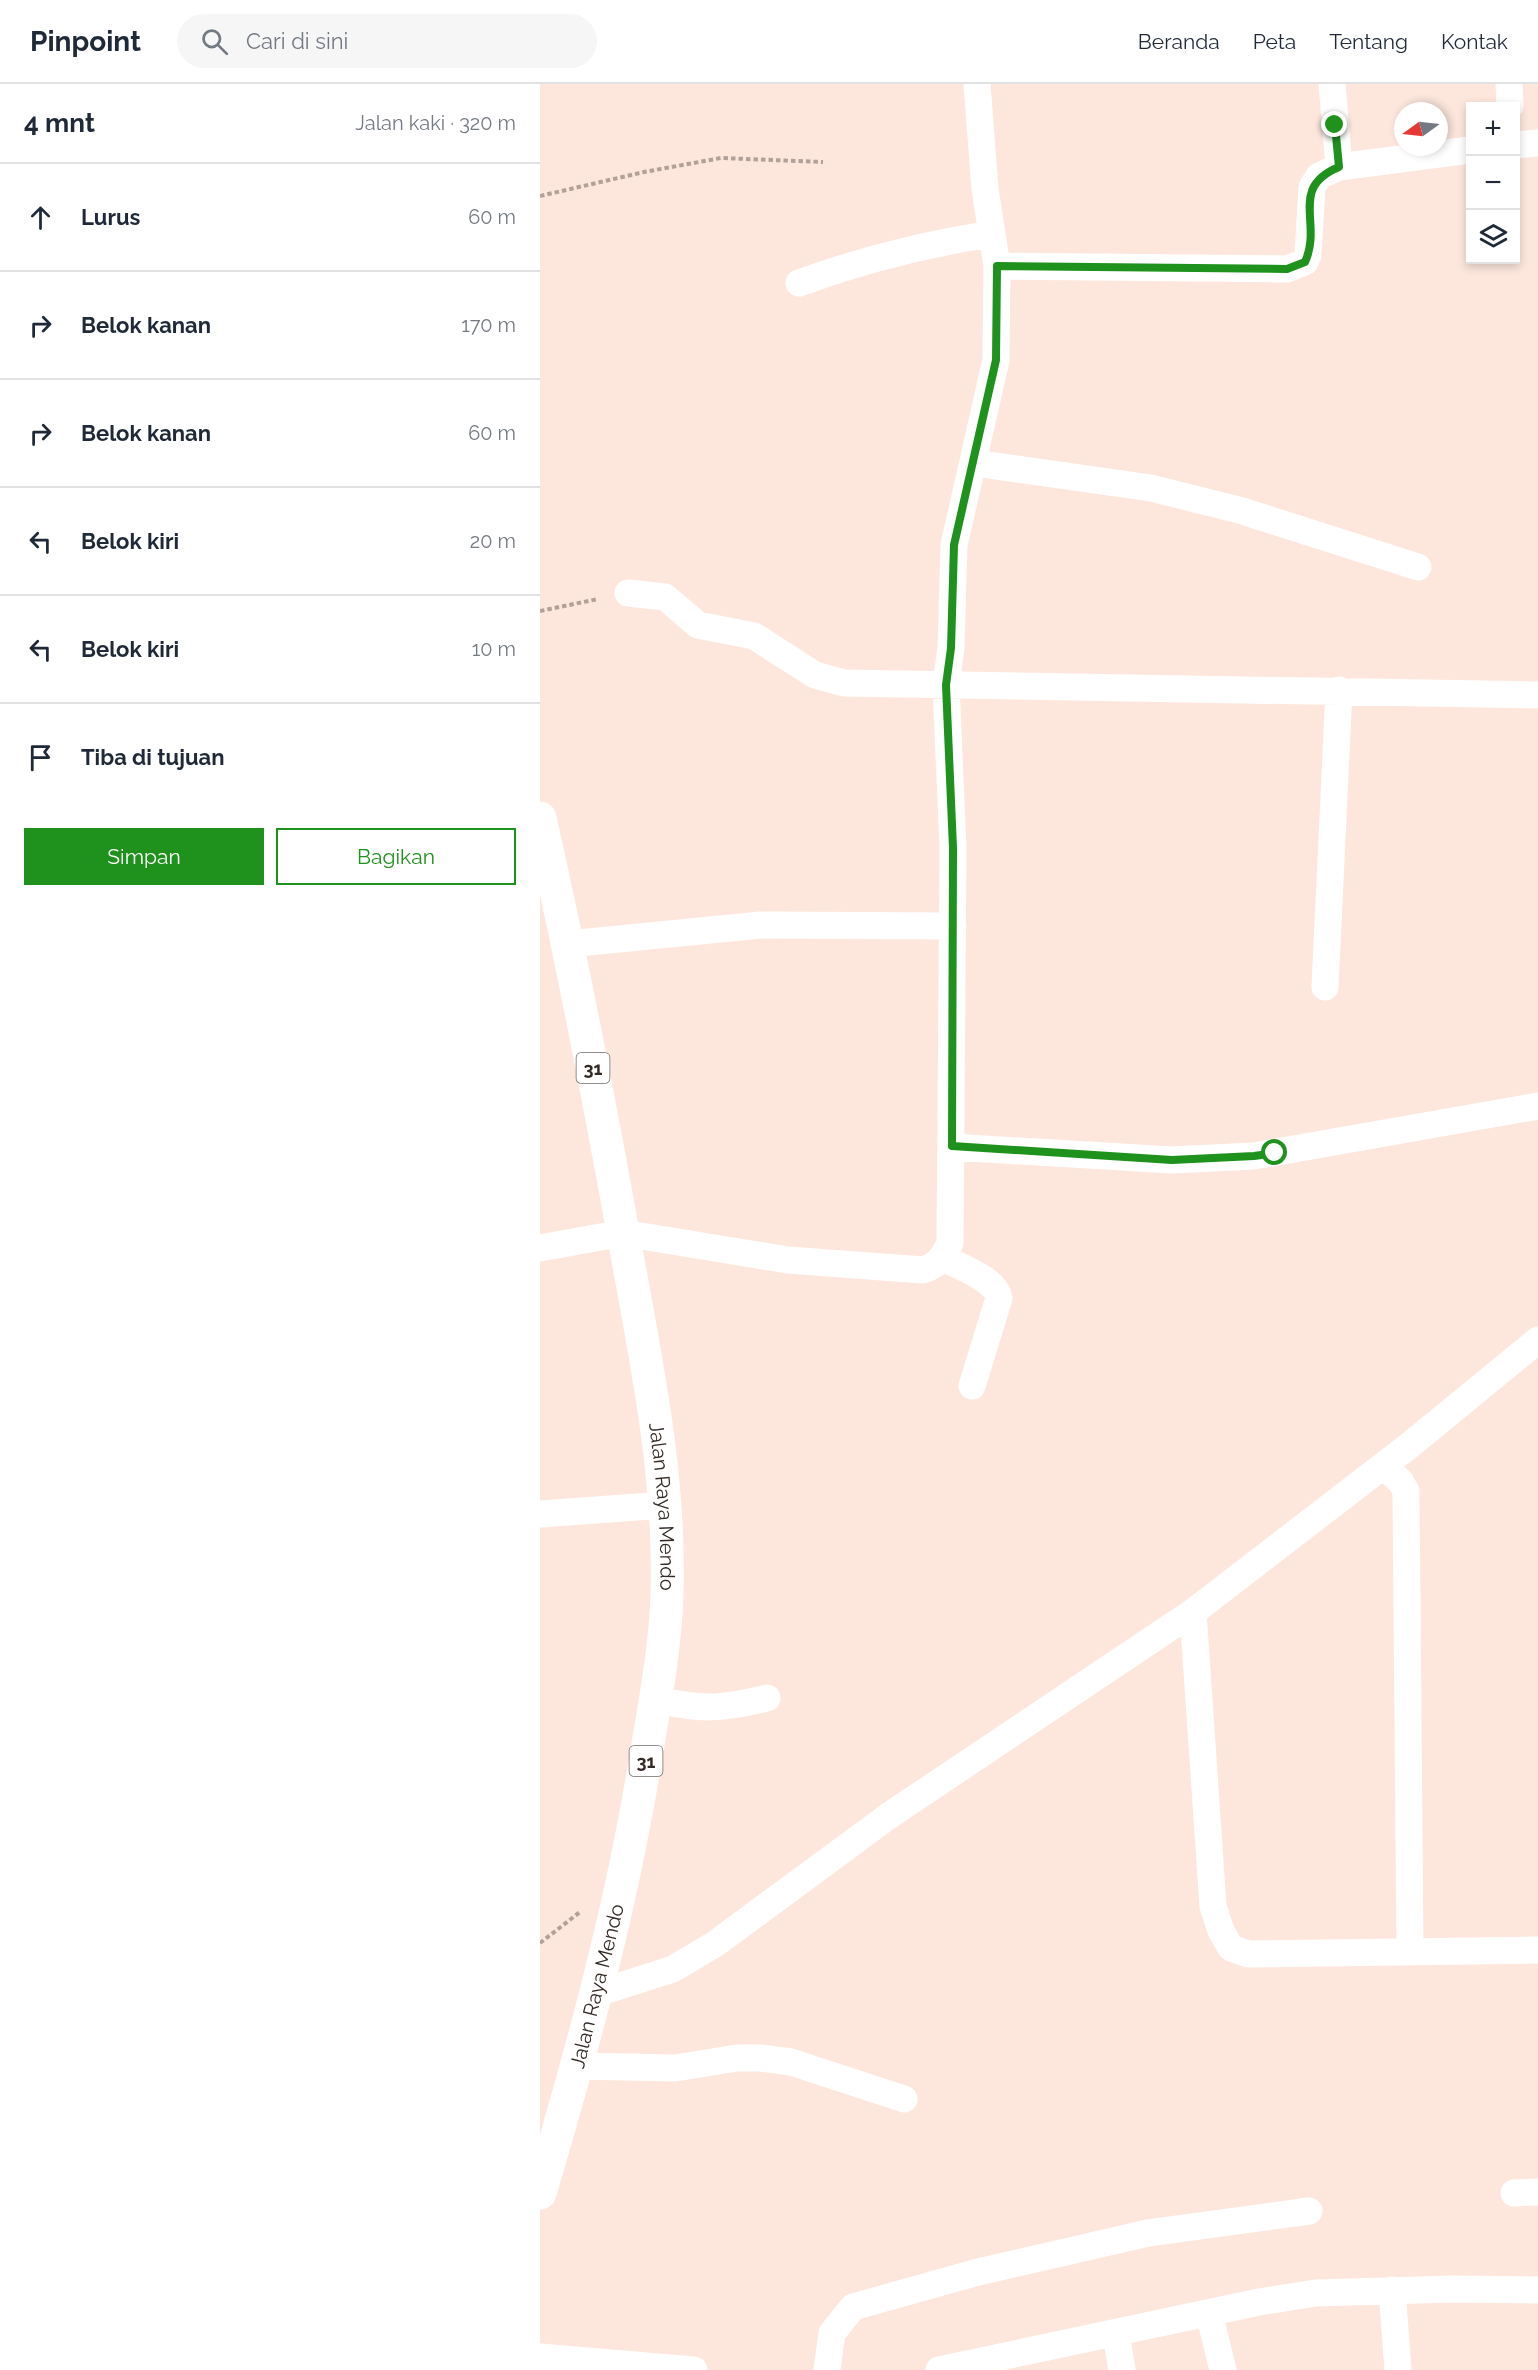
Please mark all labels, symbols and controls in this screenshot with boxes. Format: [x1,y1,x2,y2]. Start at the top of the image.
search box [177,14,597,68]
text: Pinpoint [30,25,141,58]
icon: search [198,25,231,58]
text: Cari di sini [246,28,348,54]
text: Beranda [1138,29,1220,54]
text: Peta [1253,29,1296,54]
text: Tentang [1329,29,1408,54]
text: Kontak [1441,29,1508,54]
north arrow [1394,102,1448,156]
map controls [1466,102,1520,264]
button: + [1466,102,1520,156]
text: 4 mnt [24,108,95,138]
text: Jalan kaki · 320 m [355,111,516,135]
route end [1321,111,1347,137]
button: − [1466,156,1520,210]
icon: ahead [24,201,57,234]
text: Lurus [81,204,140,230]
text: 60 m [468,205,516,229]
button: layers [1466,210,1520,264]
icon: right [24,309,57,342]
text: Belok kanan [81,312,211,338]
text: 170 m [461,313,516,337]
icon: right [24,417,57,450]
text: Belok kanan [81,420,211,446]
text: 60 m [468,421,516,445]
icon: left [24,525,57,558]
text: Belok kiri [81,528,179,554]
text: 20 m [470,529,516,553]
icon: left [24,633,57,666]
text: Belok kiri [81,636,179,662]
text: 10 m [472,637,516,661]
icon: arrive [24,741,57,774]
text: Tiba di tujuan [81,744,224,770]
button: Simpan [24,828,264,885]
button: Bagikan [276,828,516,885]
road number: 31 [576,1053,610,1083]
route start [1261,1139,1287,1165]
street label: Jalan Raya Mendo [644,1421,679,1591]
road number: 31 [630,1746,662,1776]
street label: Jalan Raya Mendo [565,1901,629,2071]

